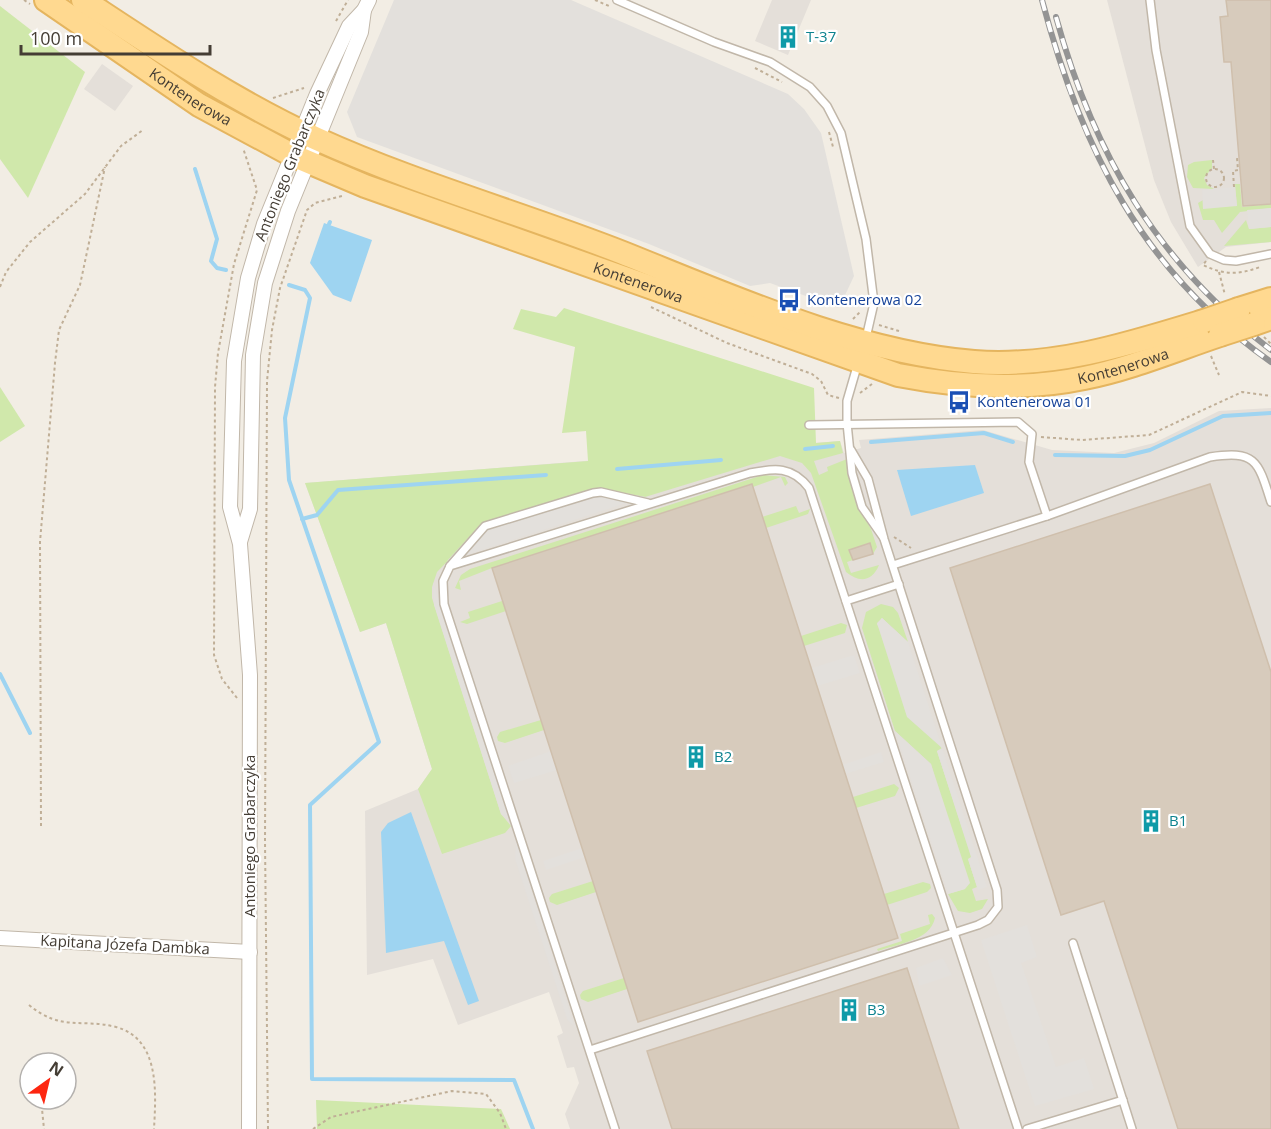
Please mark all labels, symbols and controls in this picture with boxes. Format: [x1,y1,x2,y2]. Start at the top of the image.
scale bar [21,18,210,56]
building icon: T-37 [775,24,801,50]
text: 100 m [30,26,82,50]
place label: T-37 [806,26,836,46]
street label: Kontenerowa [146,63,235,130]
street label: Antoniego Grabarczyka [249,86,329,244]
street label: Kontenerowa [591,257,686,307]
bus stop icon: Kontenerowa 02 [776,287,802,313]
place label: Kontenerowa 02 [807,289,922,309]
street label: Kontenerowa [1076,343,1171,388]
bus stop icon: Kontenerowa 01 [946,389,972,415]
place label: Kontenerowa 01 [977,391,1092,411]
building icon: B2 [683,744,709,770]
place label: B2 [714,746,732,766]
street label: Antoniego Grabarczyka [239,755,259,917]
building icon: B1 [1138,808,1164,834]
place label: B1 [1169,810,1187,830]
street label: Kapitana Józefa Dambka [40,930,210,958]
building icon: B3 [836,997,862,1023]
place label: B3 [867,999,885,1019]
north arrow [18,1051,78,1111]
text: N [45,1056,68,1081]

